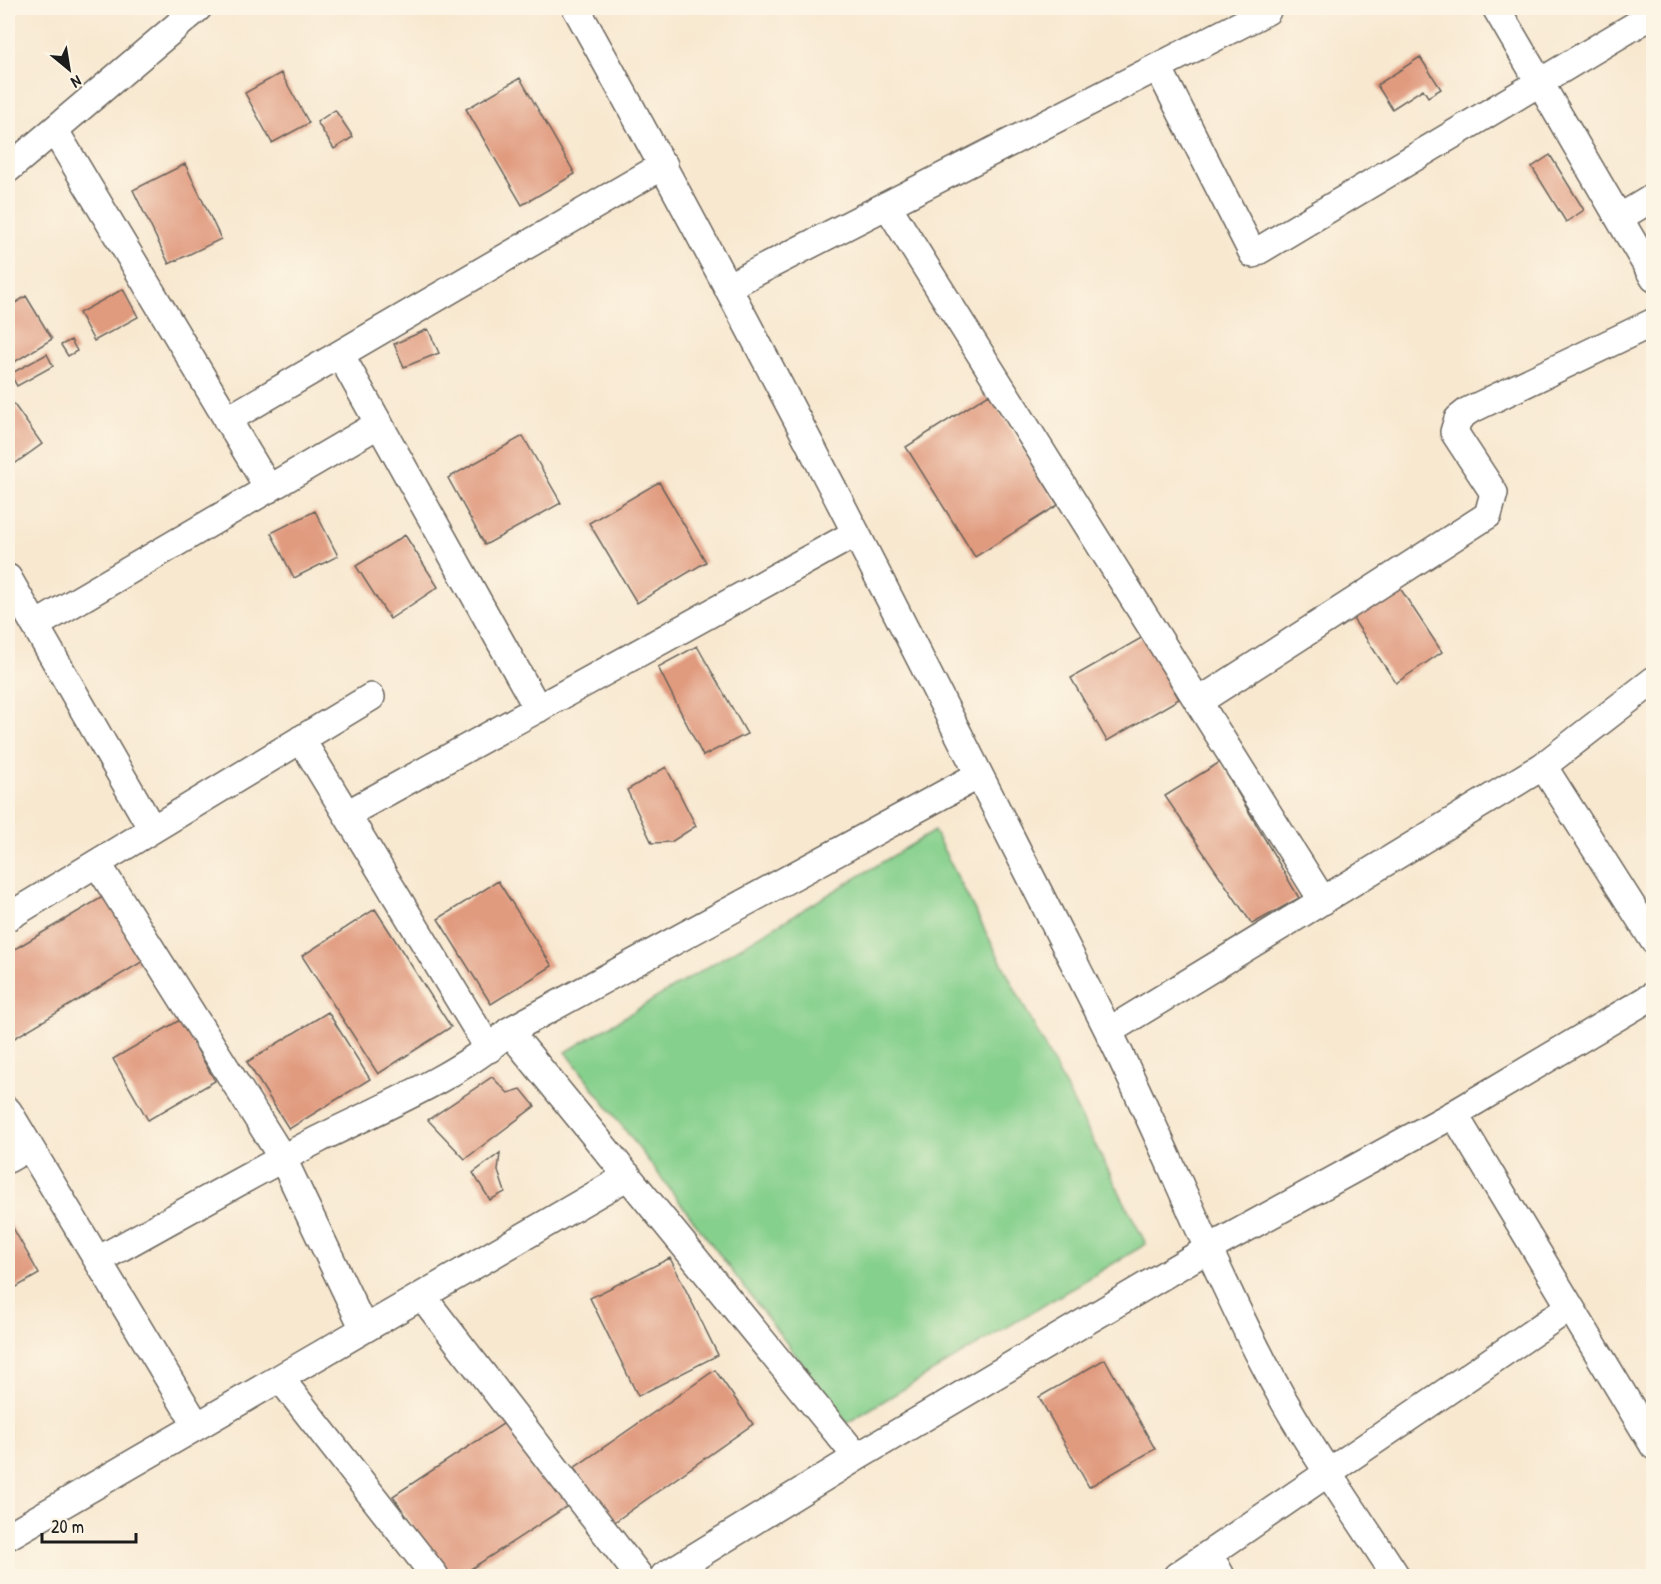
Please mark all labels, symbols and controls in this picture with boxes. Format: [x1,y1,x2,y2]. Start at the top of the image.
north arrow [39,39,99,99]
text: N [67,70,86,94]
scale bar [42,1506,136,1544]
text: 20 m [51,1514,84,1539]

